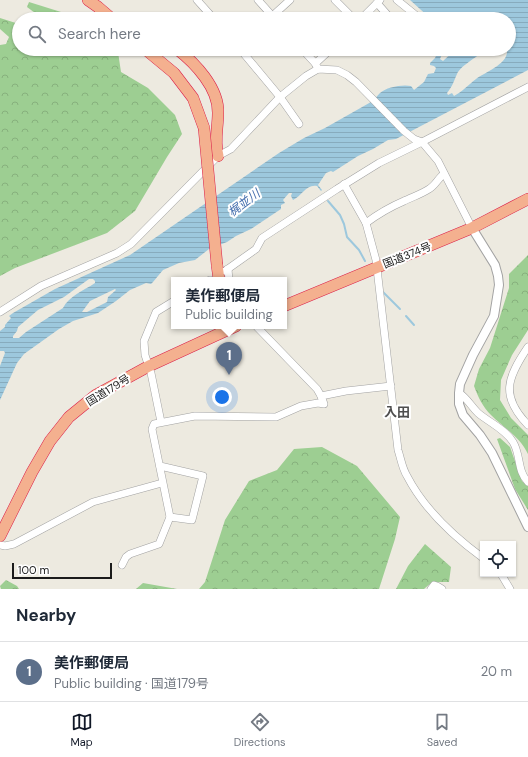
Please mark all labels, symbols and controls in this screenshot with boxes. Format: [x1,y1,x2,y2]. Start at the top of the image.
search box [12,12,516,56]
icon: search [26,23,48,45]
text: Search here [58,24,141,44]
water label: 梶並川 [225,185,265,220]
street label: 国道374号 [381,239,433,271]
popup [171,277,287,329]
text: 美作郵便局 [185,286,260,306]
text: Public building [185,306,273,323]
pin: 1 [216,342,242,375]
street label: 国道179号 [84,371,132,409]
your location [212,387,232,407]
district label: 入田 [384,404,410,421]
map controls [480,541,516,577]
button: locate [480,541,516,577]
scale bar [12,561,112,580]
text: 100 m [18,563,49,577]
text: Nearby [16,604,76,626]
text: 美作郵便局 [54,653,129,673]
text: 1 [27,663,31,680]
text: 20 m [481,663,512,680]
text: Public building · 国道179号 [54,675,209,692]
tab: Map [71,711,93,749]
tab: Directions [234,711,286,749]
tab: Saved [427,711,457,749]

